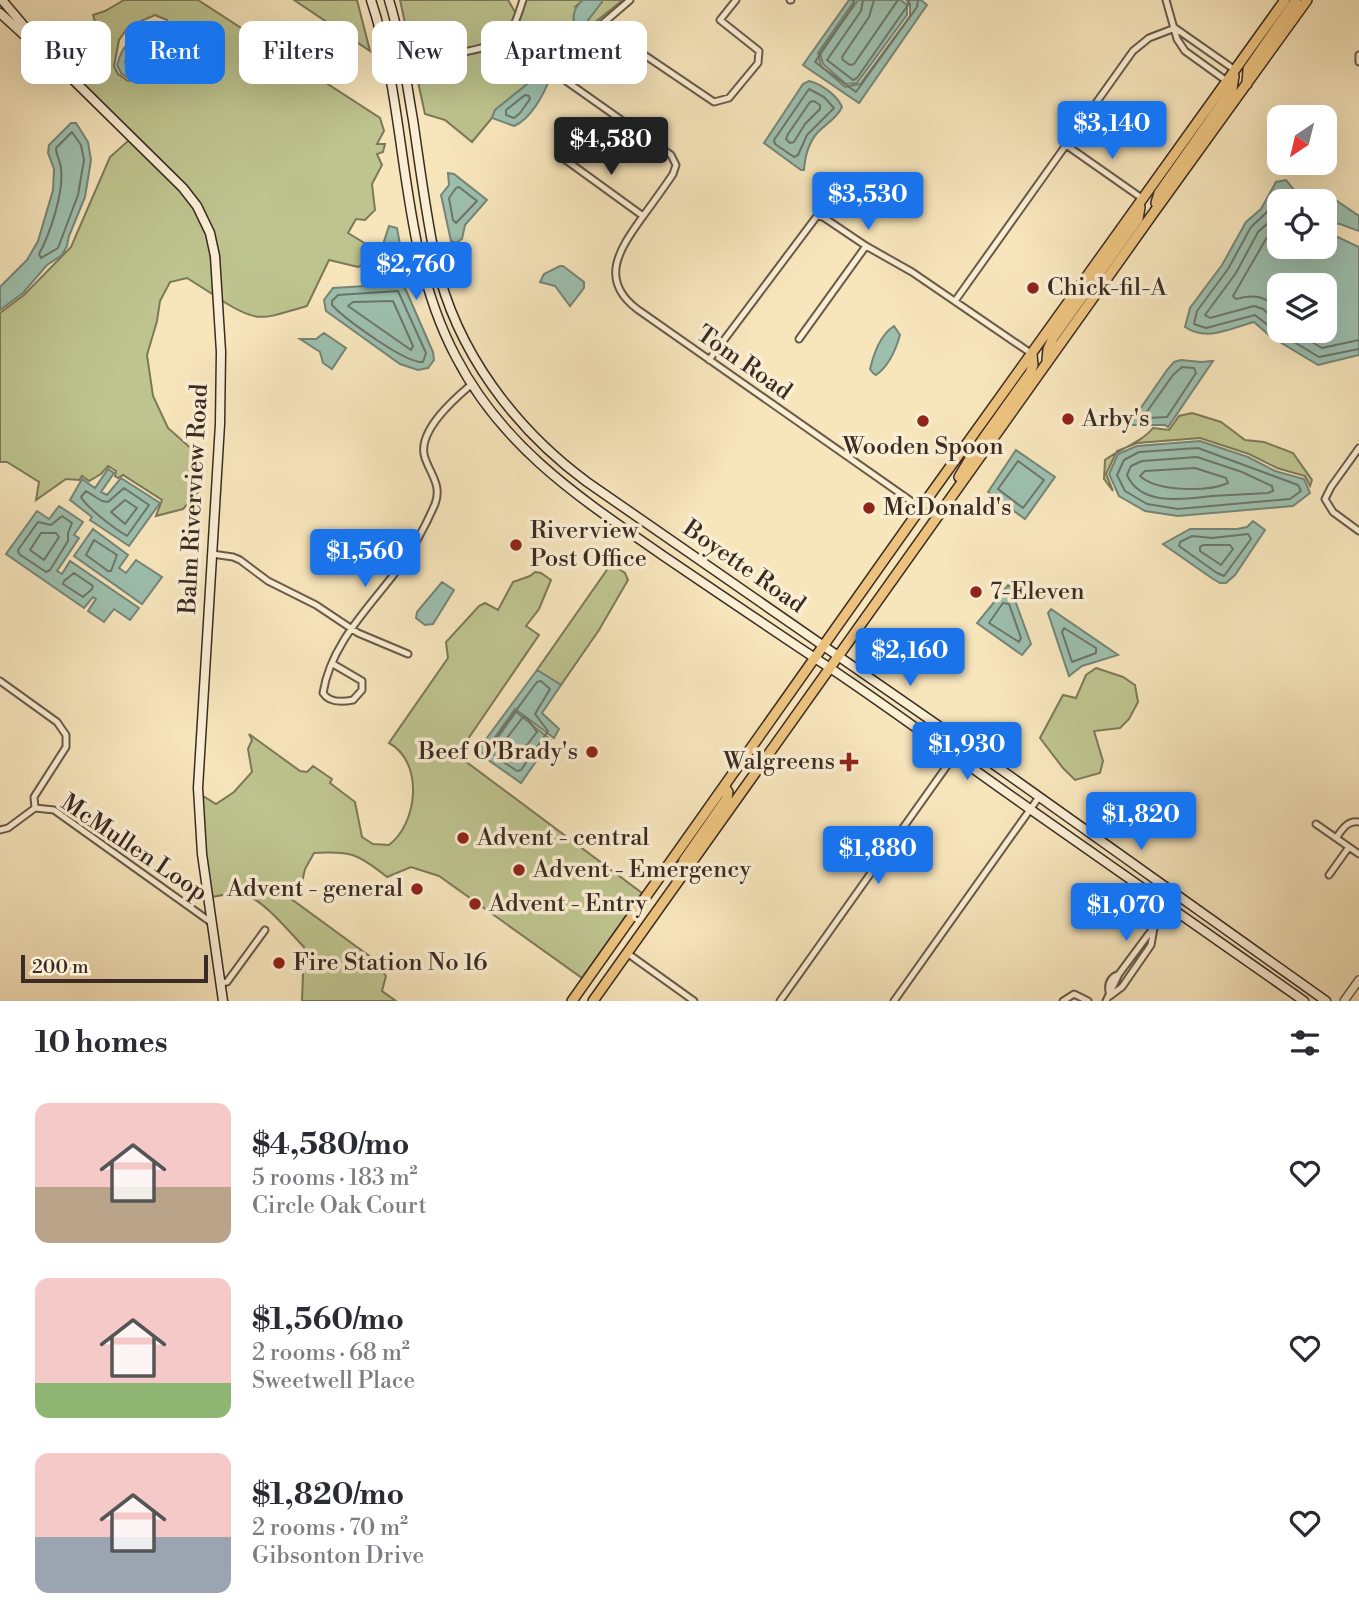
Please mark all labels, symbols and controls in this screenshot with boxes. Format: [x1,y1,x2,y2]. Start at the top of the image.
chip: Buy [21,21,111,84]
chip: Rent [125,21,225,84]
chip: Filters [239,21,358,84]
chip: New [372,21,467,84]
chip: Apartment [481,21,647,84]
pin: $3,140 [1055,102,1169,161]
north arrow [1267,105,1337,175]
map controls [1267,105,1337,343]
text: $3,140 [1073,110,1151,138]
pin: $4,580 [554,118,668,177]
text: $4,580 [570,126,652,154]
pin: $3,530 [811,173,925,232]
text: $3,530 [828,181,908,209]
button: locate [1267,189,1337,259]
pin: $2,760 [359,243,473,302]
text: $2,760 [377,251,455,279]
place label: Chick-fil-A [1047,273,1167,303]
button: layers [1267,273,1337,343]
marker: Chick-fil-A [1025,280,1041,296]
street label: Tom Road [690,319,798,407]
street label: Balm Riverview Road [173,383,215,616]
place label: Arby's [1081,404,1150,434]
marker: Arby's [1060,411,1076,427]
marker: Wooden Spoon [915,413,931,429]
place label: Wooden Spoon [841,432,1004,462]
place label: McDonald's [883,493,1012,523]
marker: McDonald's [861,500,877,516]
street label: Boyette Road [676,513,811,620]
place label: Riverview Post Office [530,516,647,574]
pin: $1,560 [308,530,422,589]
marker: Riverview Post Office [508,537,524,553]
text: $1,560 [326,538,404,566]
place label: 7-Eleven [990,577,1085,607]
marker: 7-Eleven [968,584,984,600]
pin: $2,160 [853,628,967,688]
text: $2,160 [872,637,948,665]
pin: $1,930 [910,722,1024,782]
text: $1,930 [928,731,1006,759]
place label: Beef O'Brady's [417,737,578,767]
marker: Beef O'Brady's [584,744,600,760]
place label: Walgreens [722,747,835,777]
marker: Walgreens [841,754,857,770]
street label: McMullen Loop [55,788,213,908]
pin: $1,820 [1084,792,1198,852]
text: $1,820 [1102,801,1180,829]
place label: Advent - central [476,823,649,853]
pin: $1,880 [821,826,935,886]
marker: Advent - central [455,830,471,846]
text: $1,880 [839,835,917,863]
place label: Advent - Emergency [532,855,751,885]
marker: Advent - Emergency [511,862,527,878]
place label: Advent - general [226,874,403,904]
marker: Advent - general [409,881,425,897]
pin: $1,070 [1069,884,1183,943]
place label: Advent - Entry [488,889,647,919]
text: $1,070 [1087,892,1165,920]
marker: Advent - Entry [467,896,483,912]
place label: Fire Station No 16 [293,948,488,978]
scale bar [21,952,208,984]
text: 200 m [32,955,89,979]
marker: Fire Station No 16 [271,955,287,971]
text: 10 homes [35,1024,168,1062]
icon: filters [1286,1024,1324,1062]
text: $4,580/mo [252,1126,409,1164]
icon: home [91,1131,175,1215]
icon: heart [1286,1154,1324,1192]
text: 5 rooms · 183 m² [252,1164,418,1192]
text: Circle Oak Court [252,1192,427,1220]
text: $1,560/mo [252,1301,404,1339]
icon: home [91,1306,175,1390]
icon: heart [1286,1329,1324,1367]
text: 2 rooms · 68 m² [252,1339,410,1367]
text: Sweetwell Place [252,1367,415,1395]
text: $1,820/mo [252,1476,404,1514]
icon: home [91,1481,175,1565]
icon: heart [1286,1504,1324,1542]
text: 2 rooms · 70 m² [252,1514,408,1542]
text: Gibsonton Drive [252,1542,424,1570]

